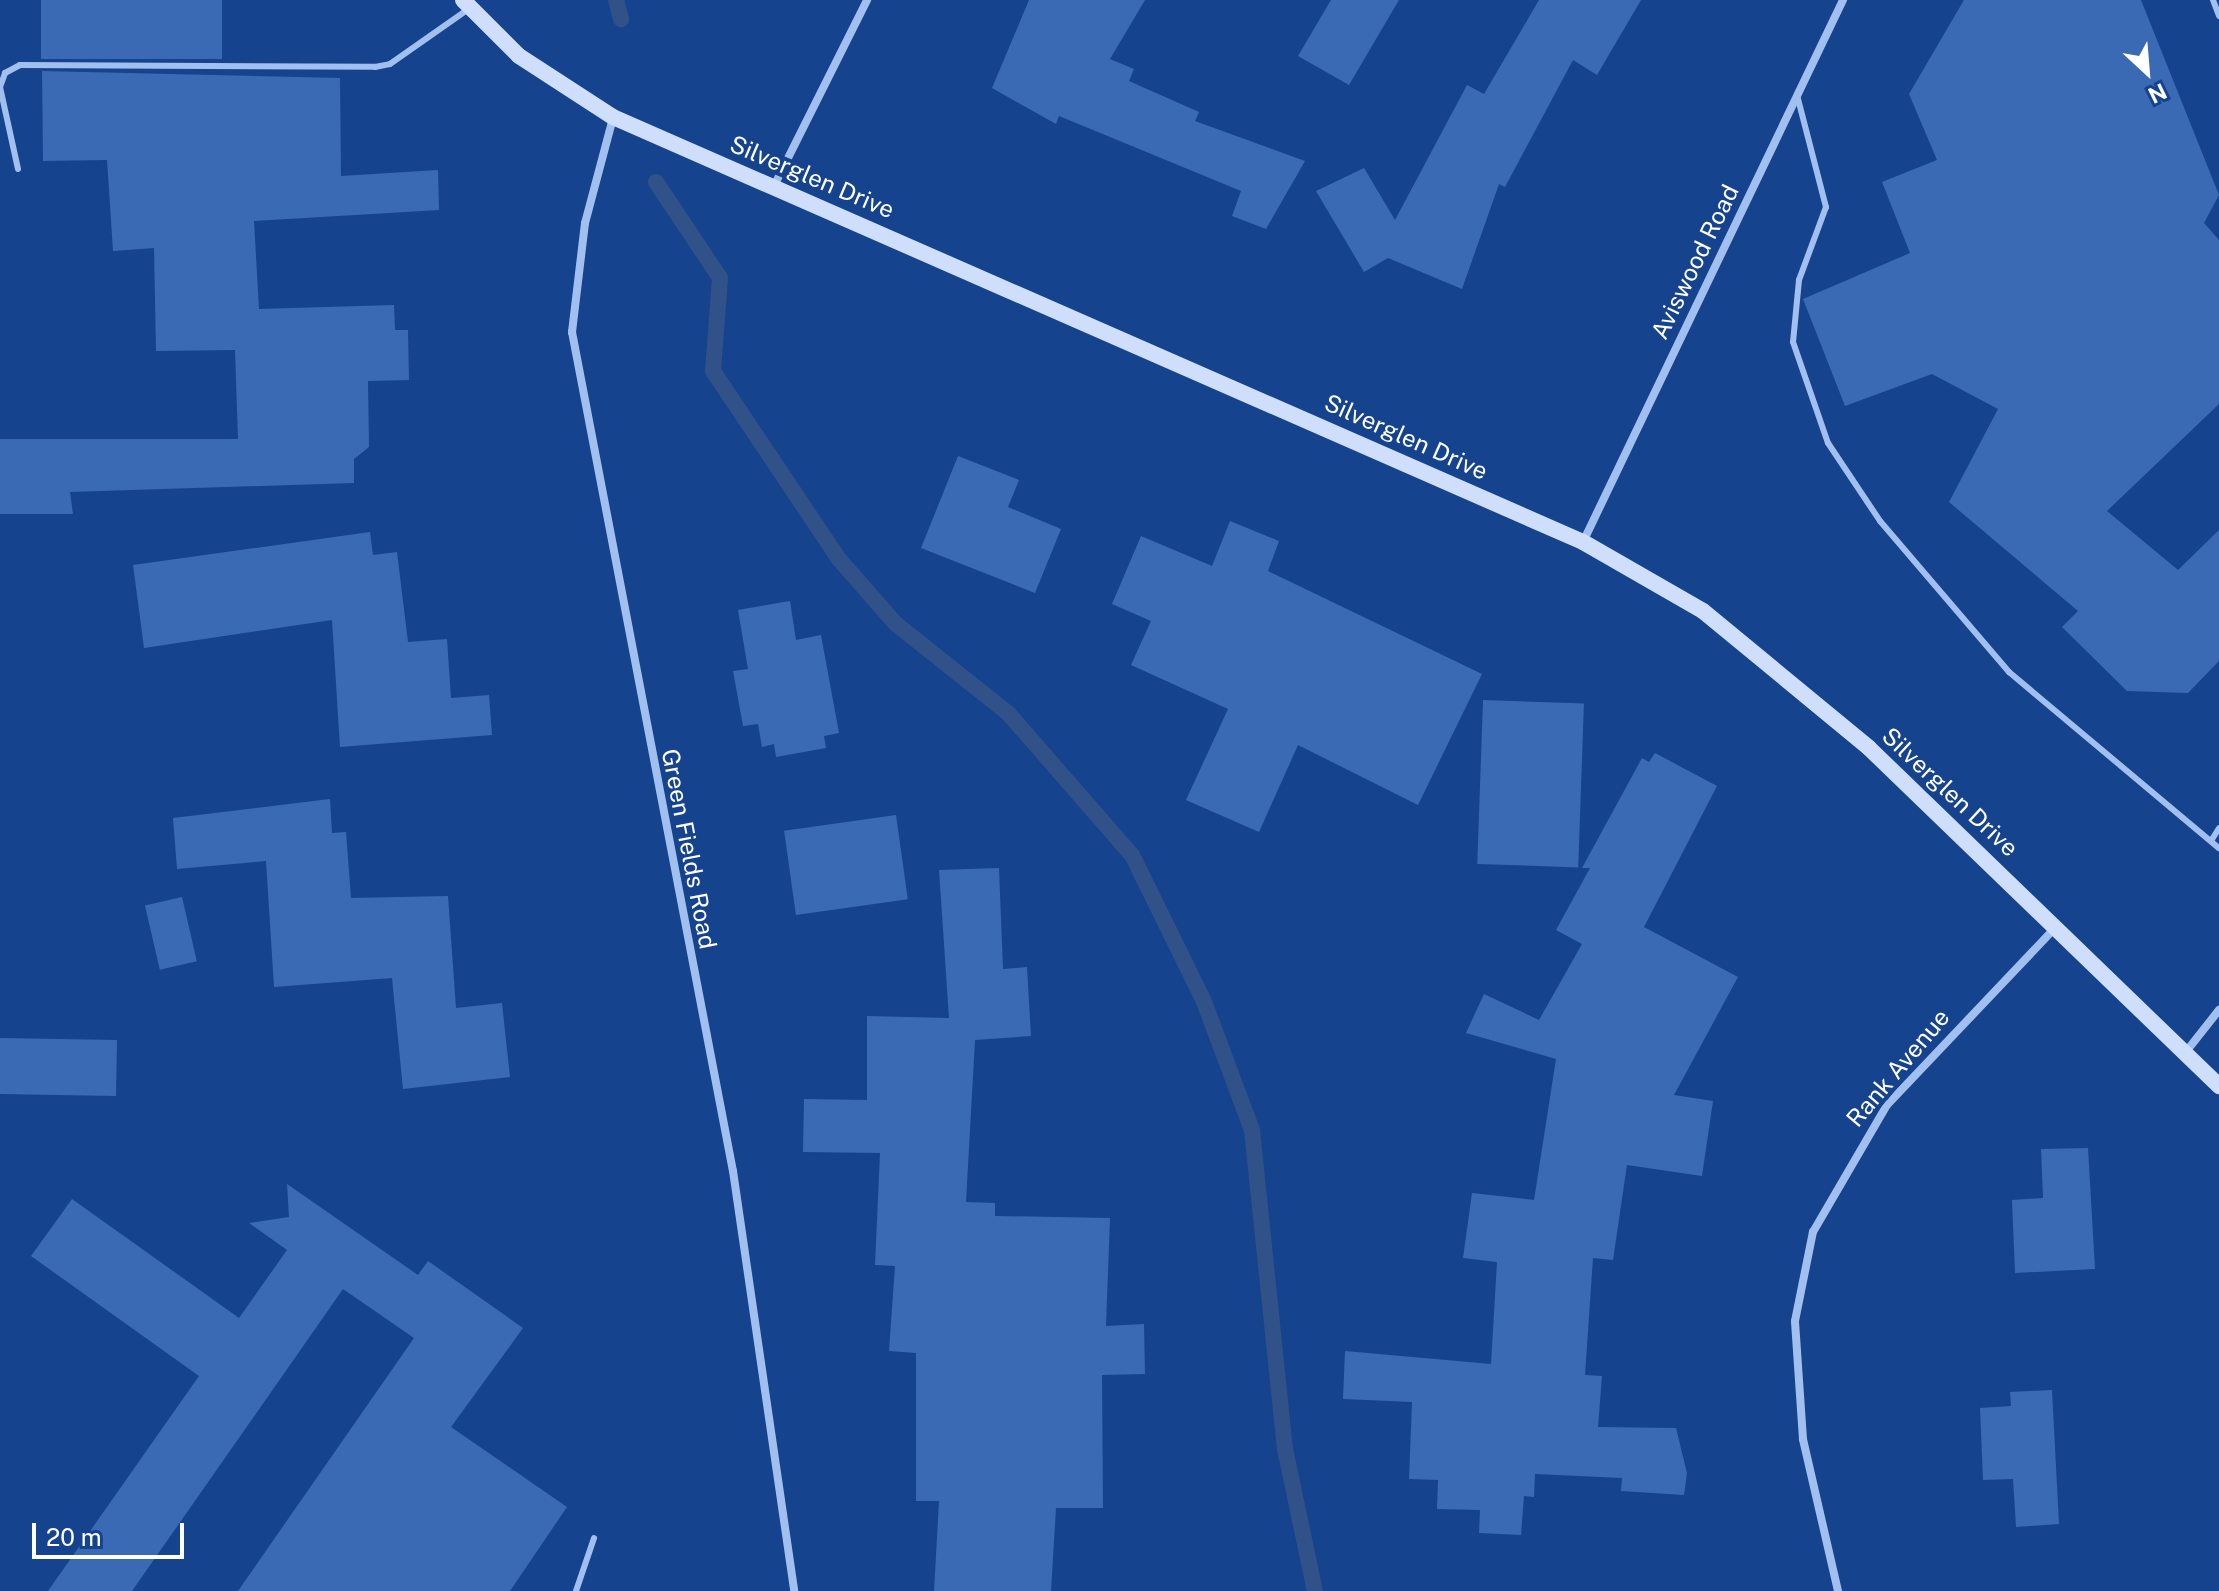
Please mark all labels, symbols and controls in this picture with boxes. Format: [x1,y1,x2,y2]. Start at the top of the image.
north arrow [2107,32,2187,112]
text: N [2144,78,2171,109]
street label: Silverglen Drive [725,129,899,225]
street label: Aviswood Road [1645,180,1745,344]
street label: Silverglen Drive [1320,388,1492,486]
street label: Silverglen Drive [1876,722,2024,862]
street label: Green Fields Road [655,746,723,952]
street label: Rank Avenue [1840,1003,1956,1133]
scale bar [36,1507,188,1557]
text: 20 m [46,1523,102,1551]

